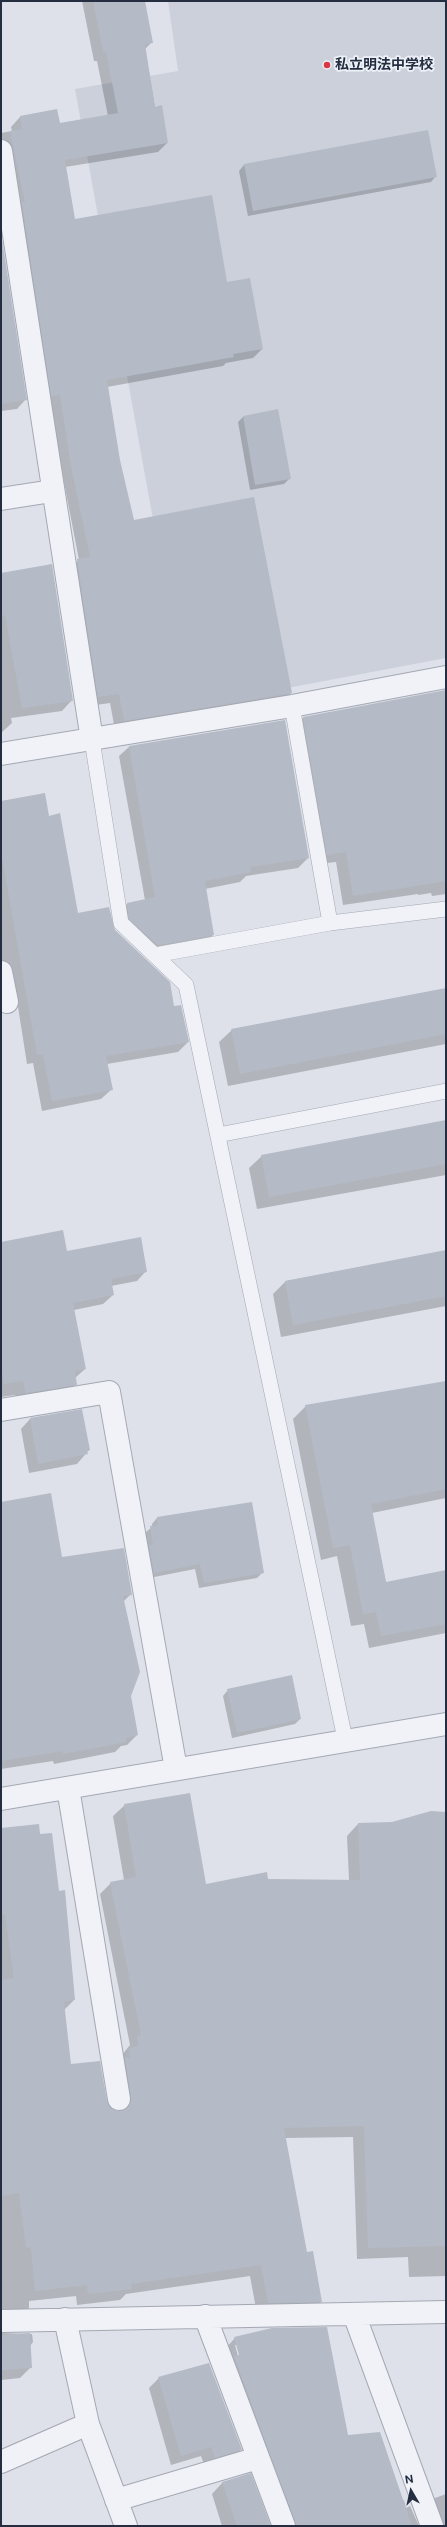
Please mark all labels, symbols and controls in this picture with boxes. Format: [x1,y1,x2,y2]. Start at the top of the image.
place label: 私立明法中学校 [335,57,433,73]
marker: 私立明法中学校 [322,60,332,70]
north arrow [391,2471,431,2511]
text: N [404,2473,414,2486]

